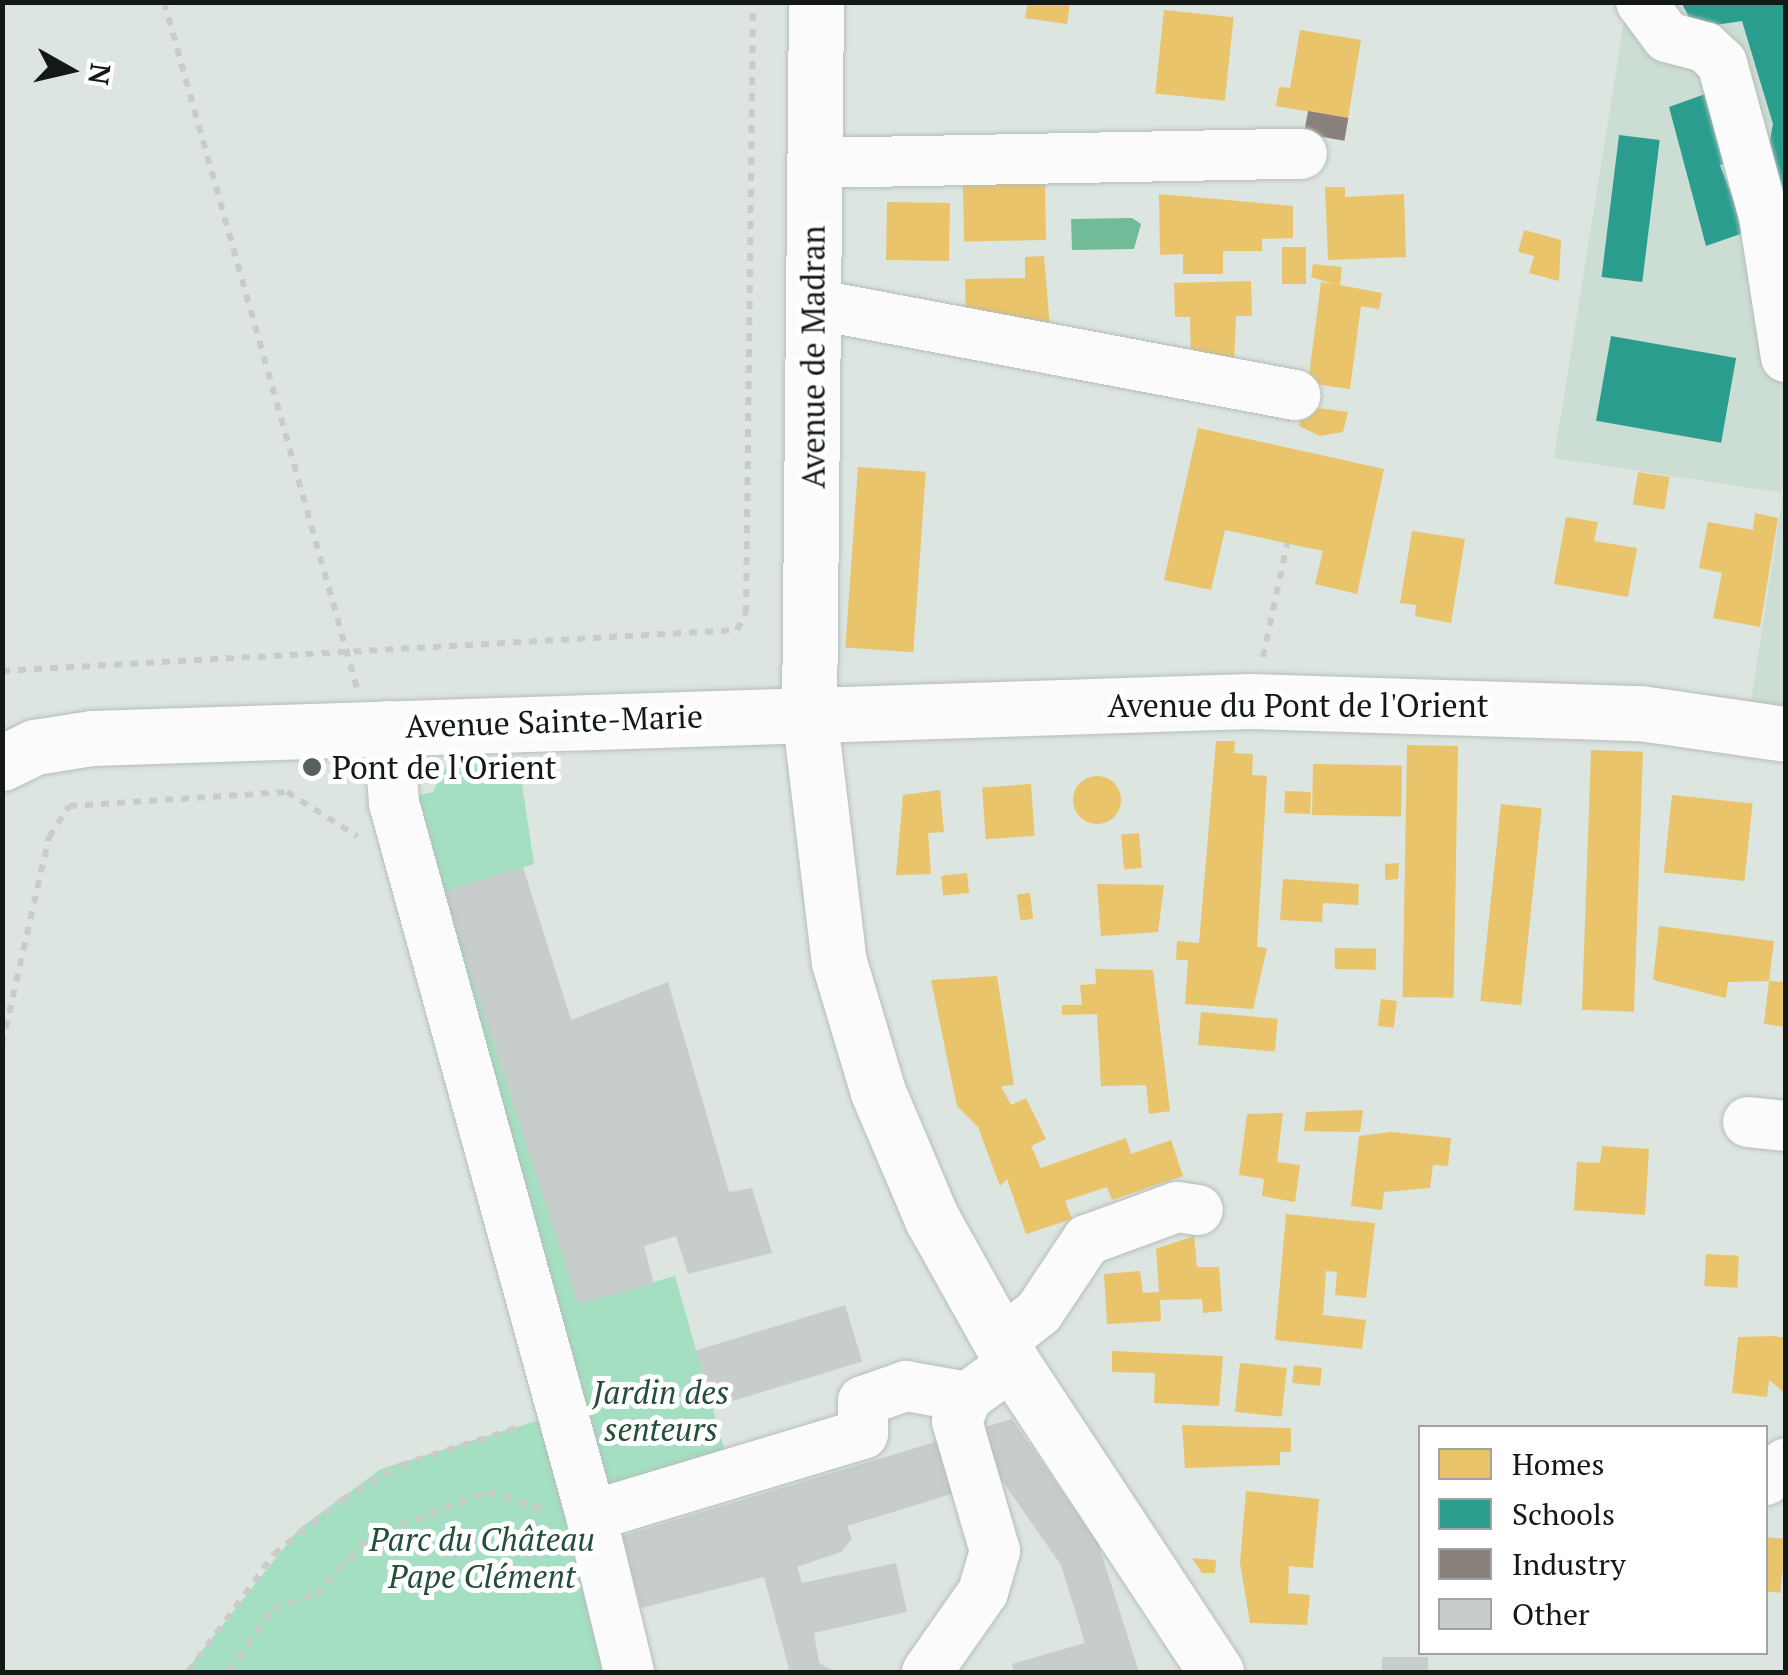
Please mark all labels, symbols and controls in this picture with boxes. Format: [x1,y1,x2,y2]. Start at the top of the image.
north arrow [20,20,120,120]
text: N [80,61,120,87]
street label: Avenue de Madran [794,225,832,489]
street label: Avenue du Pont de l'Orient [1107,686,1489,724]
street label: Avenue Sainte-Marie [404,697,704,745]
place label: Pont de l'Orient [332,748,557,786]
marker: Pont de l'Orient [301,756,323,778]
park label: Jardin des senteurs [593,1374,729,1449]
legend [1418,1425,1768,1655]
text: Homes [1512,1444,1604,1484]
text: Schools [1512,1494,1615,1534]
park label: Parc du Château Pape Clément [369,1521,595,1596]
text: Industry [1512,1544,1626,1584]
text: Other [1512,1594,1590,1634]

